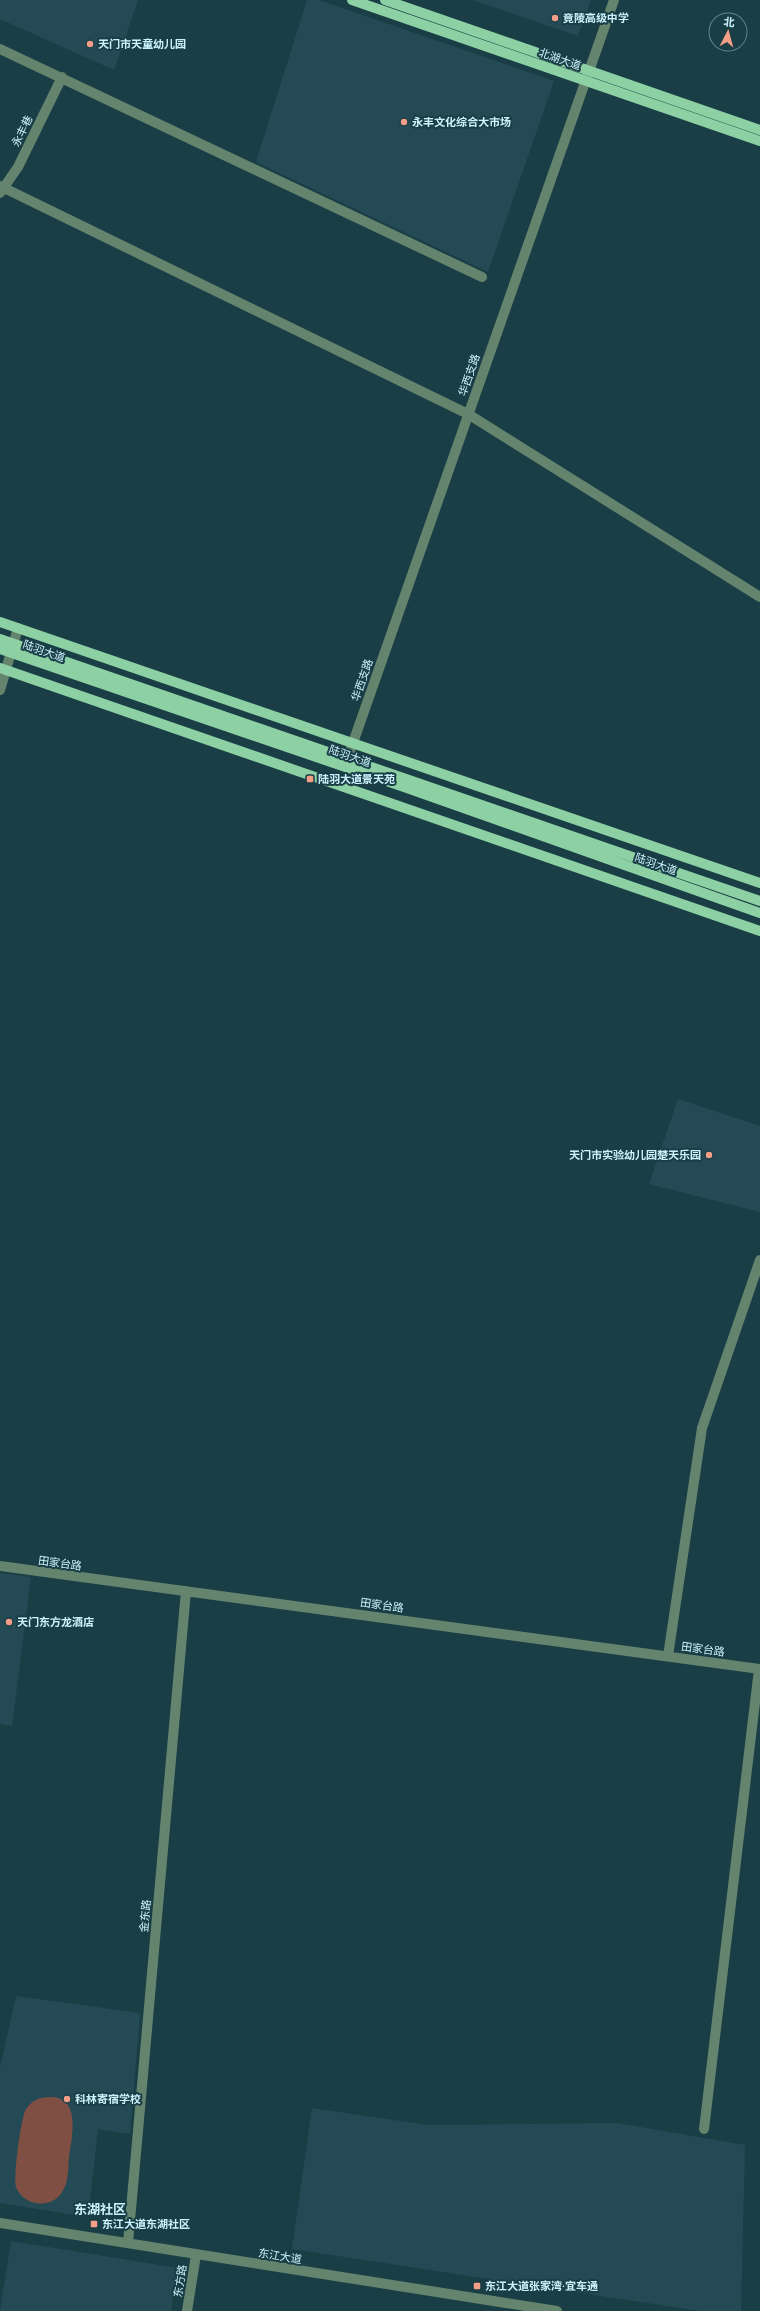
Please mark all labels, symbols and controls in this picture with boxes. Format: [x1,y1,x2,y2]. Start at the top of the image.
place label: 竟陵高级中学 [563,10,629,25]
north arrow [708,12,748,52]
marker: 竟陵高级中学 [550,13,560,23]
text: 北 [723,14,735,30]
place label: 天门市天童幼儿园 [98,36,186,51]
marker: 天门市天童幼儿园 [85,39,95,49]
street label: 北湖大道 [537,44,583,73]
street label: 永丰巷 [8,113,36,149]
place label: 永丰文化综合大市场 [412,114,511,129]
marker: 永丰文化综合大市场 [399,117,409,127]
street label: 华西支路 [454,352,483,398]
street label: 陆羽大道 [21,636,67,665]
street label: 华西支路 [347,657,376,703]
street label: 陆羽大道 [327,741,373,770]
place label: 陆羽大道景天苑 [318,771,395,786]
marker: 陆羽大道景天苑 [305,774,315,784]
street label: 陆羽大道 [633,849,679,878]
place label: 天门市实验幼儿园楚天乐园 [569,1147,701,1162]
marker: 天门市实验幼儿园楚天乐园 [704,1150,714,1160]
street label: 田家台路 [37,1552,83,1573]
street label: 田家台路 [359,1594,405,1615]
place label: 天门东方龙酒店 [17,1614,94,1629]
marker: 天门东方龙酒店 [4,1617,14,1627]
street label: 田家台路 [680,1638,726,1659]
street label: 金东路 [136,1899,153,1933]
place label: 科林寄宿学校 [75,2091,141,2106]
marker: 科林寄宿学校 [62,2094,72,2104]
district label: 东湖社区 [74,2200,126,2218]
place label: 东江大道东湖社区 [102,2216,190,2231]
marker: 东江大道东湖社区 [89,2219,99,2229]
street label: 东江大道 [257,2245,303,2266]
street label: 东方路 [170,2263,189,2298]
place label: 东江大道张家湾·宜车通 [485,2278,598,2293]
marker: 东江大道张家湾·宜车通 [472,2281,482,2291]

